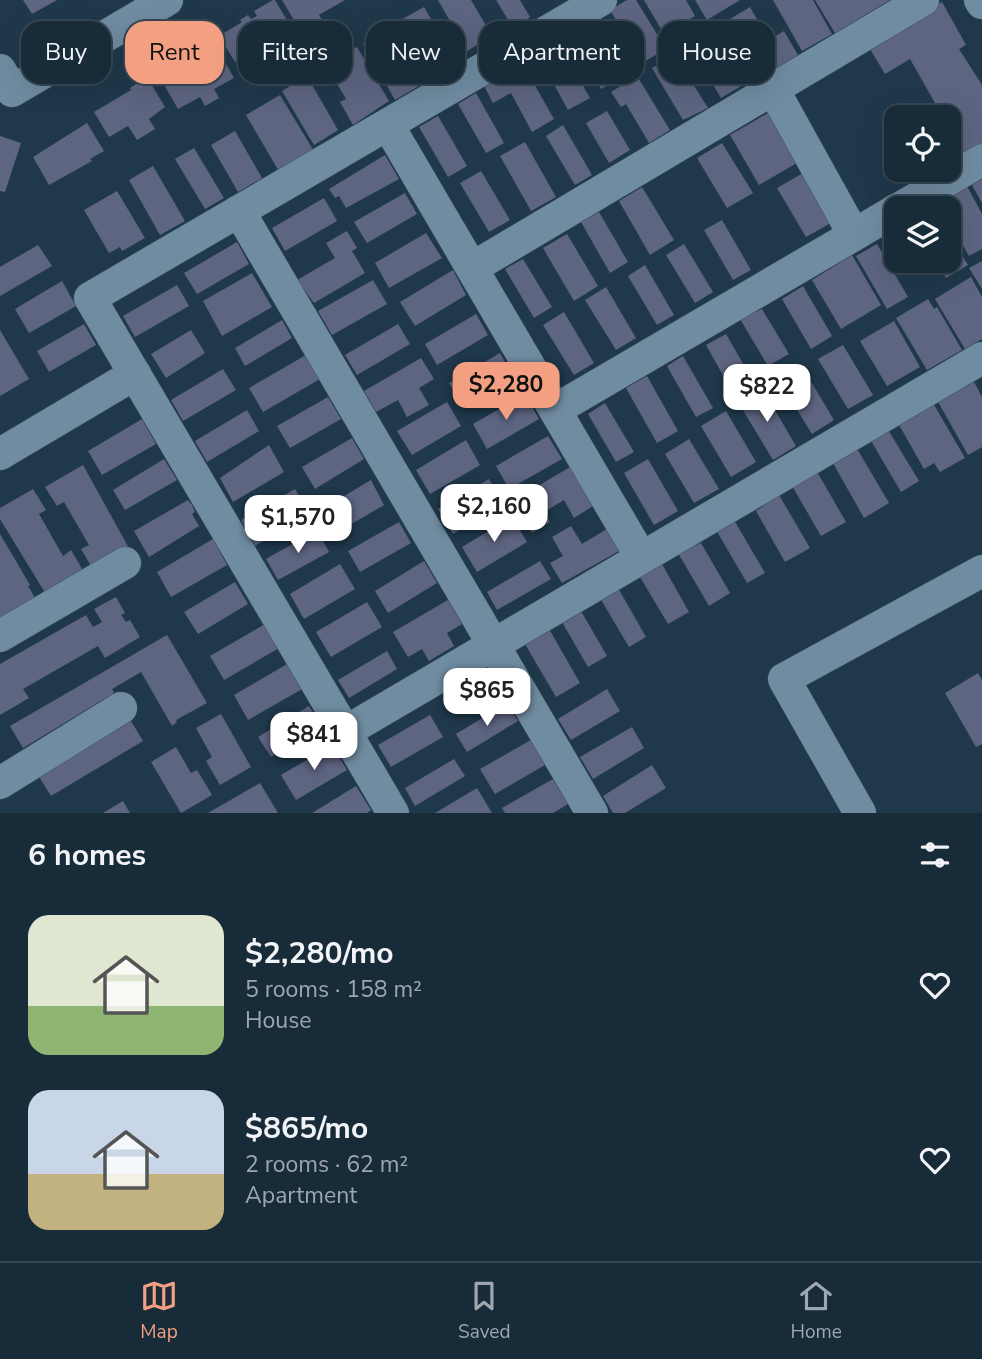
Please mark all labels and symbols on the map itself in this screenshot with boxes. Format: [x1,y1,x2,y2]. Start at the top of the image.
pin: $2,280 [449,362,563,422]
pin: $822 [726,364,808,424]
pin: $2,160 [437,484,551,544]
pin: $1,570 [241,496,355,555]
pin: $865 [446,668,528,728]
pin: $841 [273,712,355,772]

